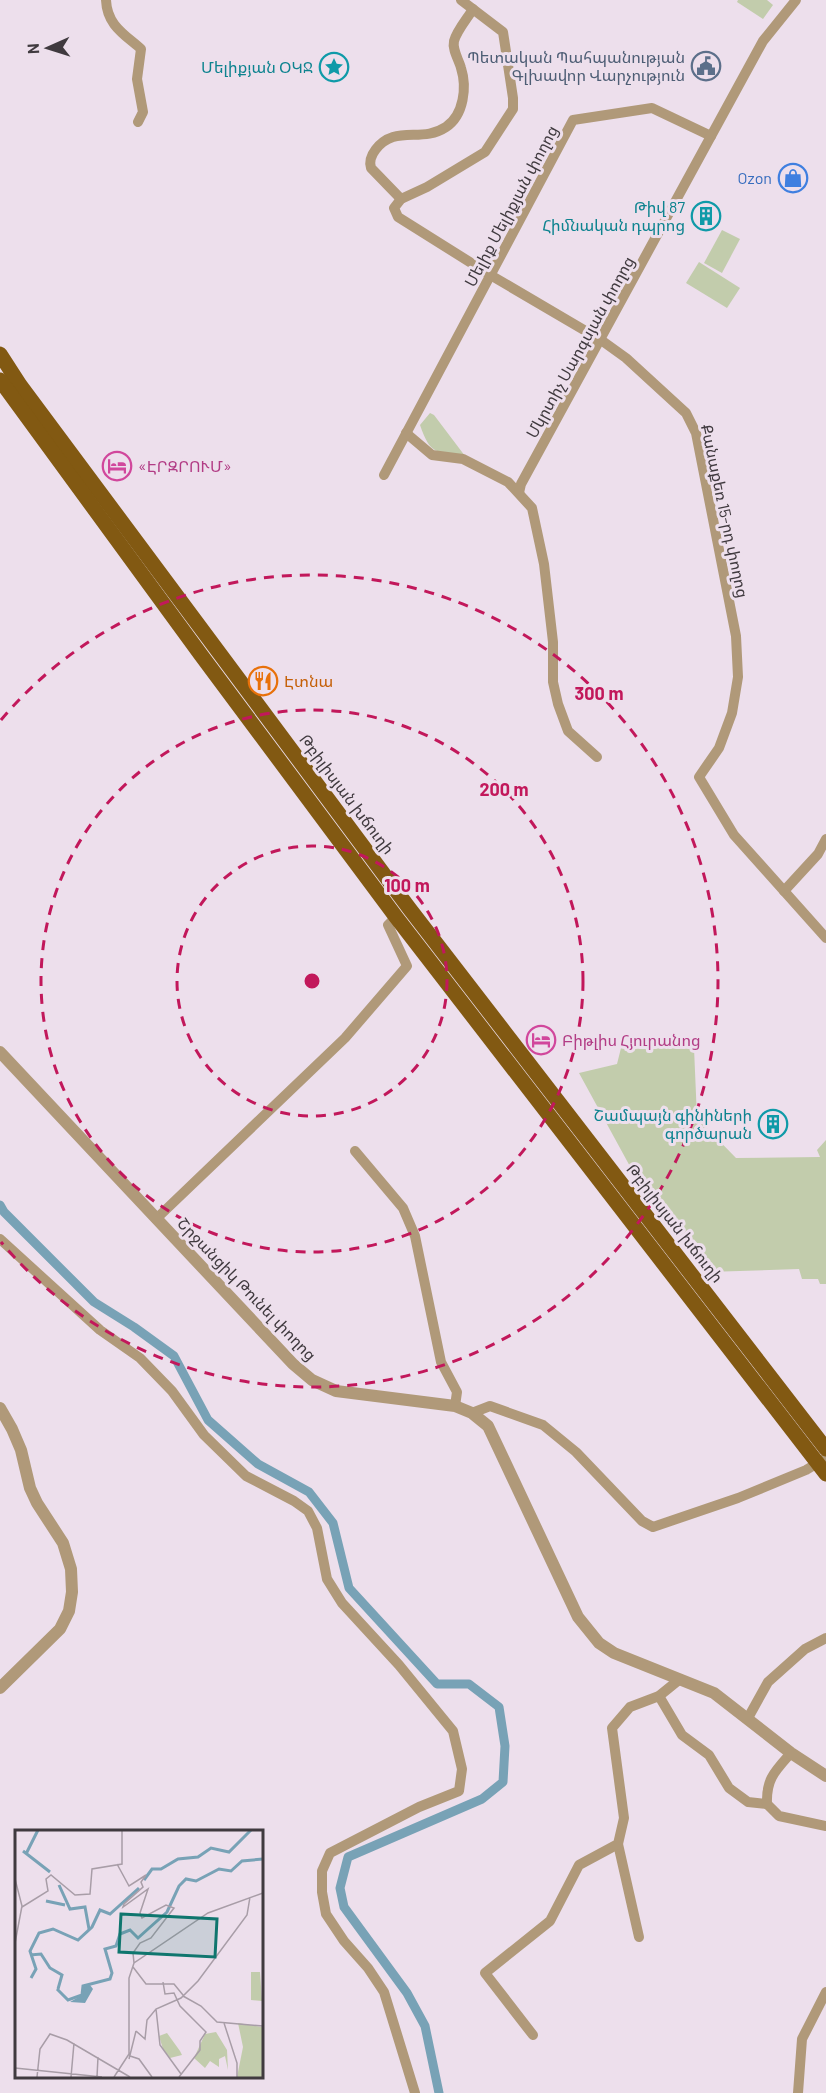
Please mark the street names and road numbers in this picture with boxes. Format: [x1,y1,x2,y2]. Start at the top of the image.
street label: Մելիք Մելիքյան փողոց [460,122,562,290]
street label: Մկրտիչ Սարգսյան փողոց [522,253,638,441]
street label: Քանաքեռ 15-րդ փողոց [697,422,753,600]
street label: Թբիլիսյան խճուղի [295,730,399,858]
street label: Թբիլիսյան խճուղի [622,1160,728,1286]
street label: Շրջանցիկ Թունել փողոց [173,1213,321,1365]

